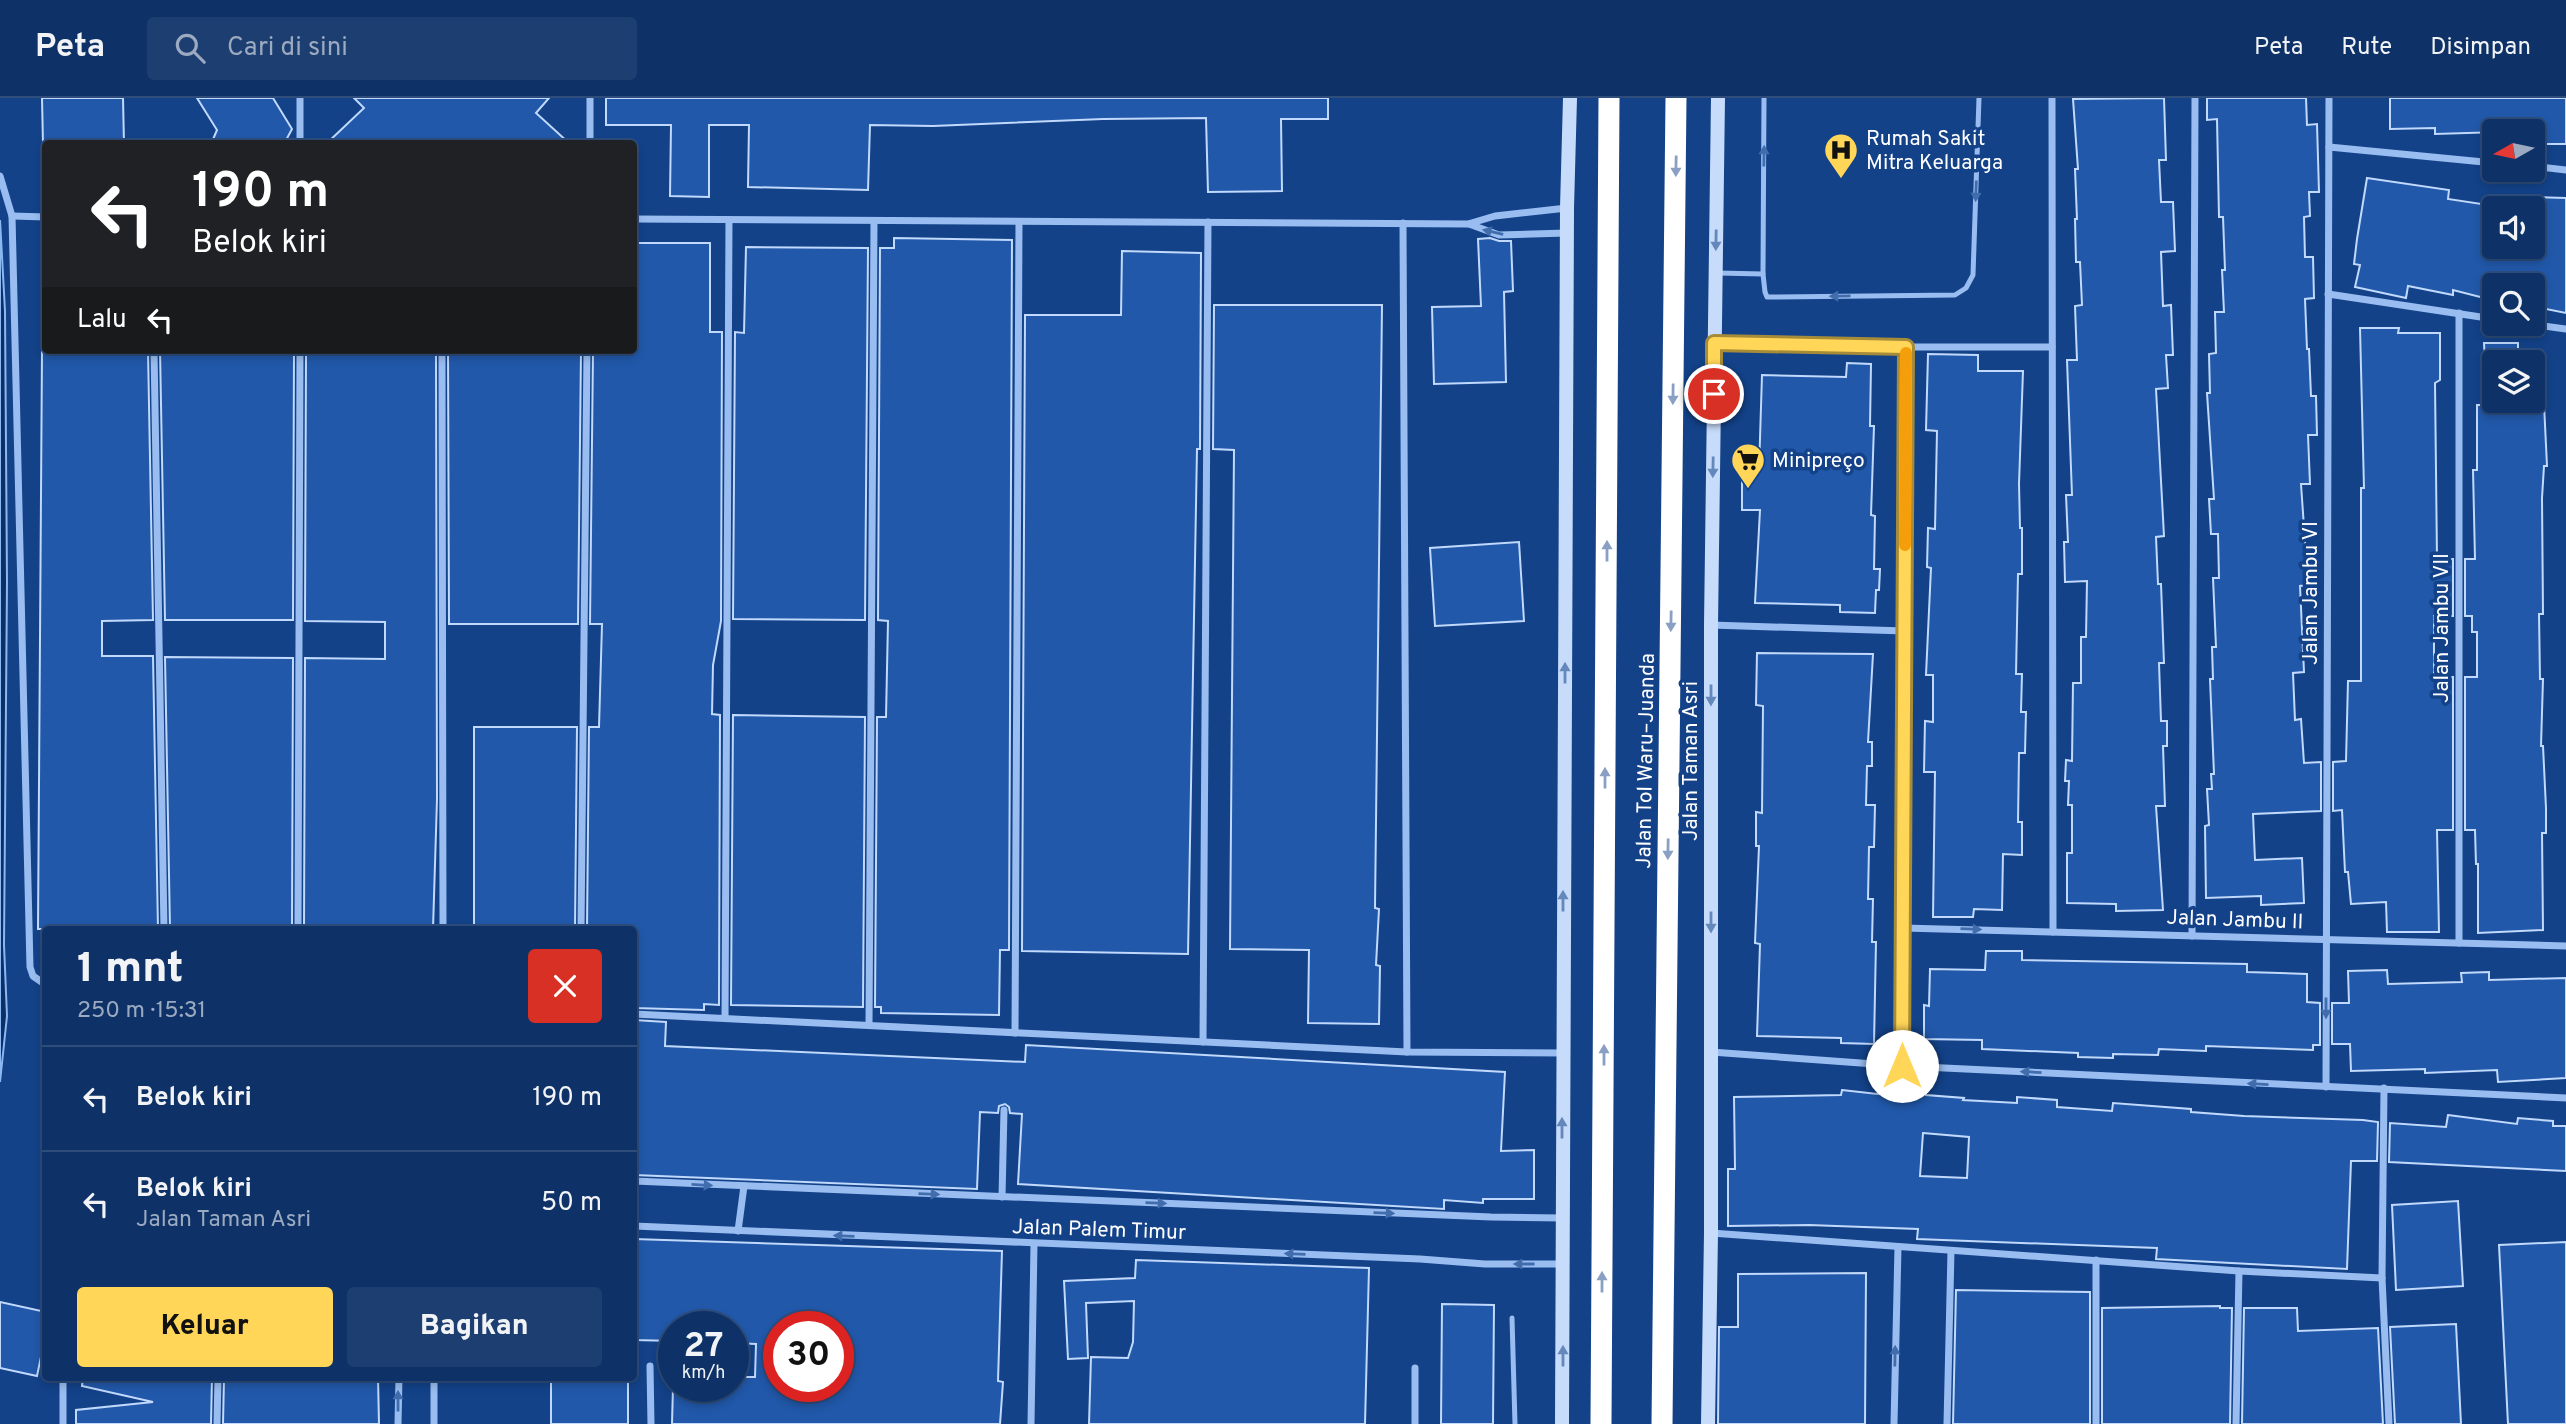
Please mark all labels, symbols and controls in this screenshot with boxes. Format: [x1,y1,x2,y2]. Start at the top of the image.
search box [147,17,637,80]
text: Peta [35,27,105,69]
icon: search [171,29,209,67]
text: Cari di sini [227,32,348,65]
text: Peta [2254,33,2303,63]
text: Rute [2341,33,2392,63]
text: Disimpan [2430,33,2531,63]
north arrow [2482,119,2544,182]
map controls [2482,119,2545,413]
place label: Rumah Sakit Mitra Keluarga [1866,126,2003,177]
hospital icon: Rumah Sakit Mitra Keluarga [1822,131,1860,180]
one-way arrow [1758,145,1769,167]
one-way arrow [1670,155,1682,177]
text: 190 m [192,163,329,225]
icon: left [77,168,168,259]
one-way arrow [1970,180,1981,202]
button: sound [2482,196,2545,259]
text: Belok kiri [192,224,327,264]
one-way arrow [1481,226,1503,237]
one-way arrow [1710,229,1722,251]
button: search [2482,273,2545,336]
one-way arrow [1828,290,1850,302]
icon: left [141,301,179,339]
text: Lalu [77,304,127,337]
button: layers [2482,350,2545,413]
pin [1684,364,1744,424]
icon: arrive [1695,375,1733,413]
one-way arrow [1667,383,1679,405]
supermarket icon: Minipreço [1729,441,1767,490]
place label: Minipreço [1772,448,1865,475]
one-way arrow [1707,456,1719,478]
street label: Jalan Jambu VI [2298,521,2325,665]
one-way arrow [1601,540,1613,562]
street label: Jalan Jambu VII [2429,553,2456,703]
one-way arrow [1665,610,1676,632]
street label: Jalan Tol Waru–Juanda [1631,653,1662,869]
one-way arrow [1559,662,1571,684]
street label: Jalan Taman Asri [1678,681,1705,841]
one-way arrow [1705,684,1717,706]
one-way arrow [1599,767,1611,789]
one-way arrow [1662,838,1674,860]
one-way arrow [1558,890,1569,912]
street label: Jalan Jambu II [2166,905,2304,936]
one-way arrow [1705,911,1717,933]
one-way arrow [1960,924,1982,935]
text: 1 mnt [77,944,184,997]
button: close [528,949,602,1023]
text: 250 m · 15:31 [77,997,206,1026]
one-way arrow [2320,997,2332,1019]
position arrow [1865,1029,1939,1103]
one-way arrow [1598,1044,1609,1066]
one-way arrow [2019,1067,2041,1078]
one-way arrow [2246,1078,2268,1089]
icon: left [77,1080,115,1118]
text: Belok kiri [136,1082,252,1115]
text: 190 m [532,1082,602,1115]
one-way arrow [1556,1117,1568,1139]
text: Belok kiri [136,1173,252,1206]
one-way arrow [691,1179,713,1190]
icon: left [77,1185,115,1223]
text: 50 m [541,1187,602,1220]
one-way arrow [918,1188,940,1199]
one-way arrow [1146,1198,1168,1209]
text: Jalan Taman Asri [136,1206,311,1235]
one-way arrow [1373,1207,1395,1218]
street label: Jalan Palem Timur [1011,1214,1187,1247]
one-way arrow [832,1230,854,1241]
one-way arrow [1284,1249,1306,1260]
one-way arrow [1513,1258,1535,1270]
one-way arrow [1596,1271,1608,1293]
button: Keluar [77,1287,333,1367]
button: Bagikan [347,1287,602,1367]
speed limit sign: 30 [763,1311,854,1402]
text: 27 [684,1325,723,1369]
one-way arrow [1557,1345,1568,1367]
one-way arrow [1890,1345,1901,1367]
text: km/h [682,1362,725,1385]
one-way arrow [393,1389,404,1411]

